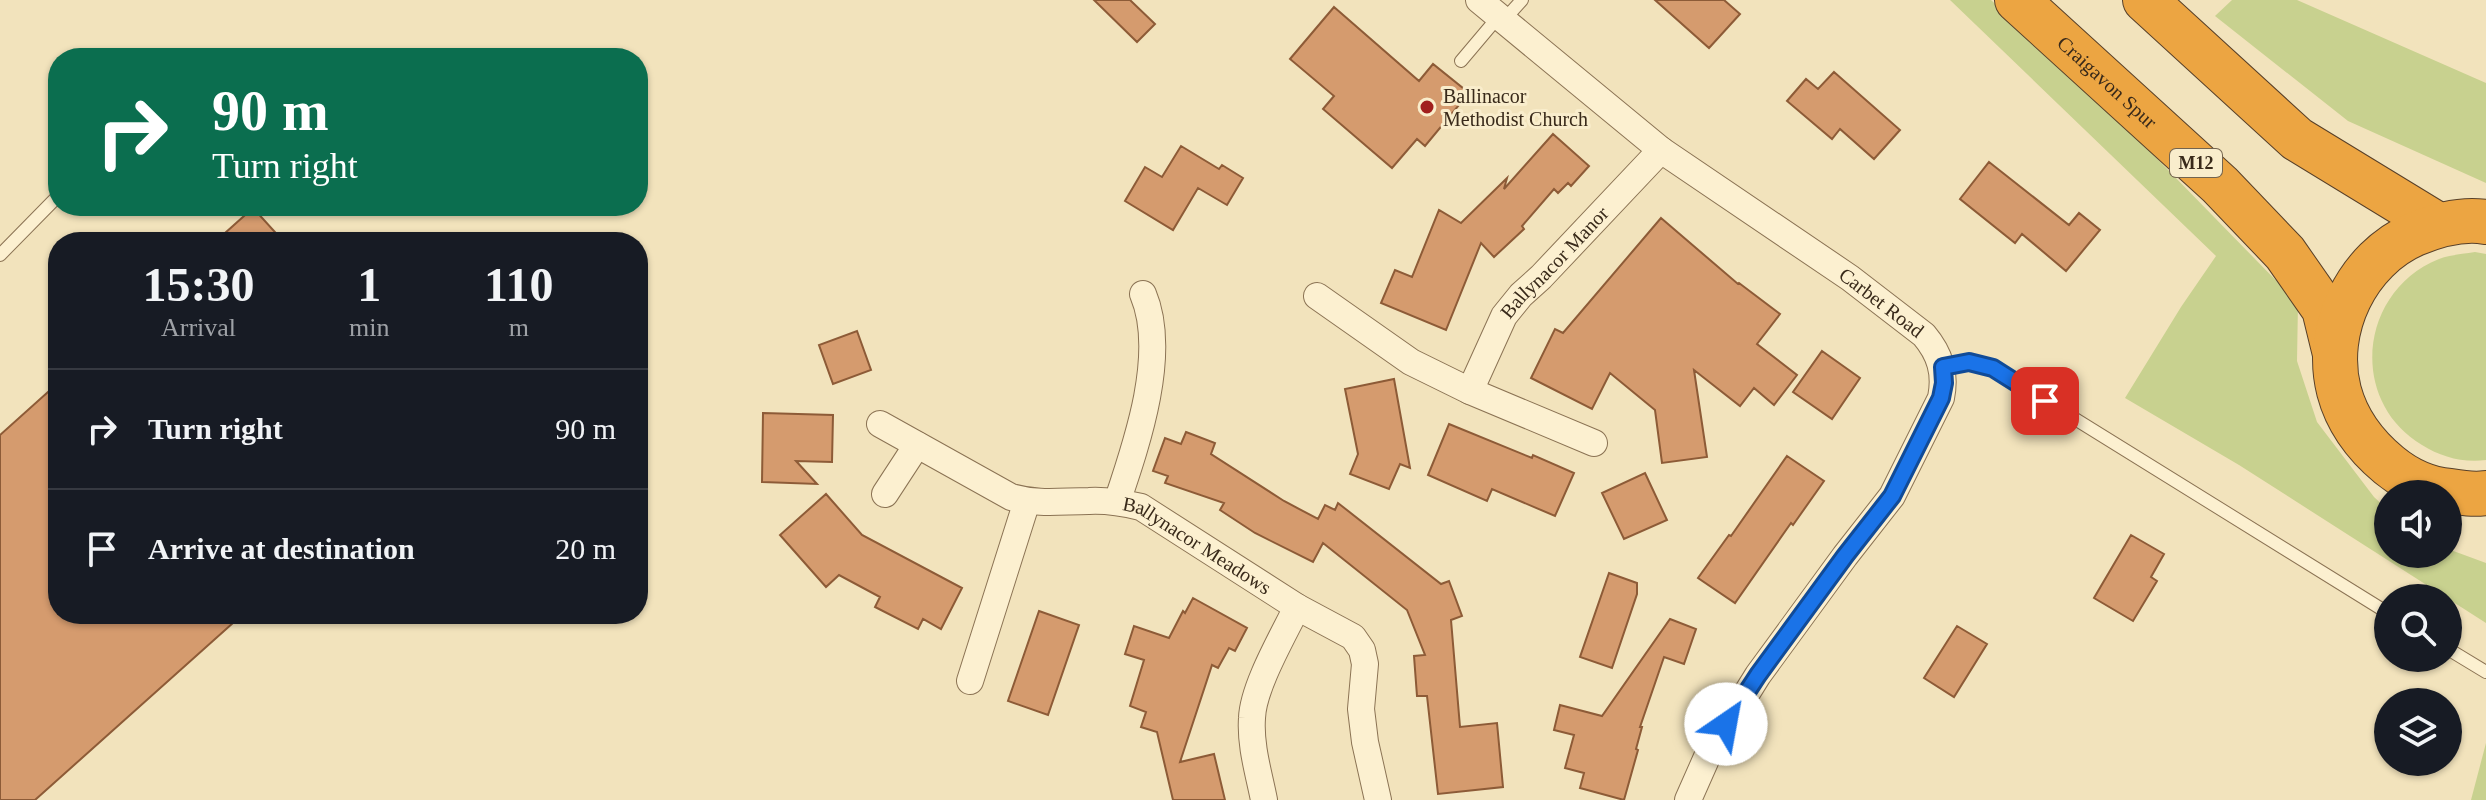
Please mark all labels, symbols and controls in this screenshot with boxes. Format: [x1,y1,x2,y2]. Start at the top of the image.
street label: Craigavon Spur [2053,32,2161,133]
icon: right [80,80,184,184]
text: 90 m [212,80,329,142]
place label: Ballinacor Methodist Church [1443,85,1588,130]
marker: Ballinacor Methodist Church [1418,98,1436,116]
text: Turn right [212,146,358,186]
road number: M12 [2170,149,2222,177]
street label: Ballynacor Manor [1496,202,1613,322]
text: 15:30 [143,258,255,311]
text: 1 [357,258,381,311]
text: 110 [484,258,553,311]
street label: Carbet Road [1835,263,1928,342]
text: Arrival [161,313,236,342]
text: min [349,313,390,342]
text: m [509,313,529,342]
pin [2011,367,2079,435]
icon: arrive [2023,379,2067,423]
icon: right [80,407,124,451]
text: Turn right [148,412,283,445]
text: 90 m [555,412,616,445]
map controls [2374,480,2462,776]
button: sound [2374,480,2462,568]
street label: Ballynacor Meadows [1121,492,1275,599]
icon: arrive [80,527,124,571]
text: Arrive at destination [148,532,415,565]
text: 20 m [555,532,616,565]
button: search [2374,584,2462,672]
position arrow [1684,682,1768,766]
button: layers [2374,688,2462,776]

